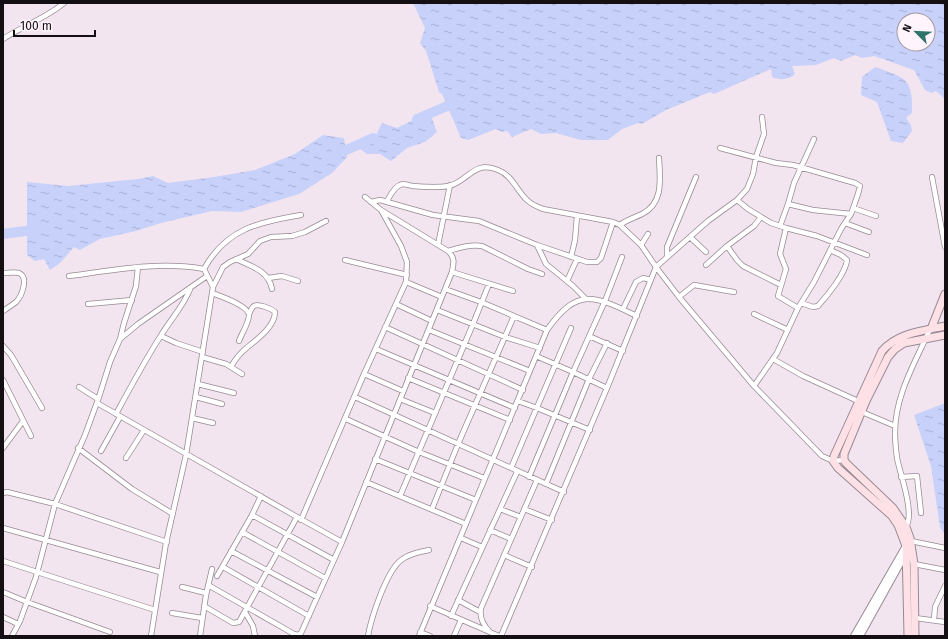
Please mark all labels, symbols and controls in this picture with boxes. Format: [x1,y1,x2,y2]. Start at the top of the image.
scale bar [14,12,95,38]
north arrow [896,12,936,52]
text: 100 m [20,19,52,33]
text: N [900,22,915,34]

